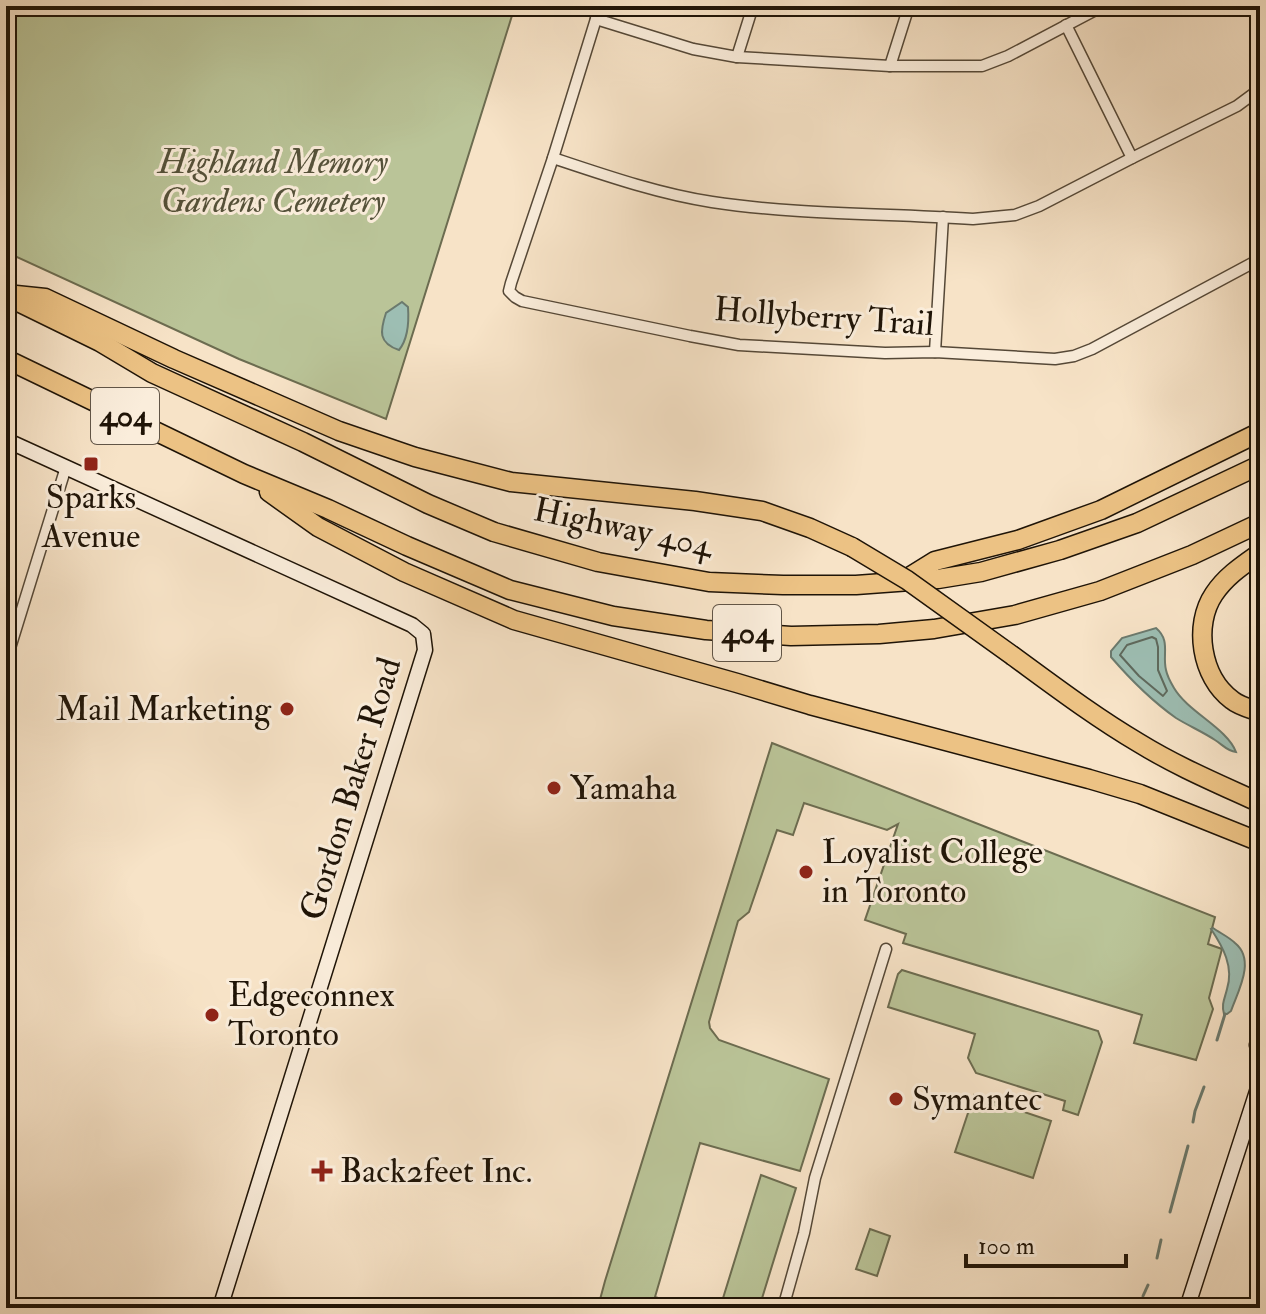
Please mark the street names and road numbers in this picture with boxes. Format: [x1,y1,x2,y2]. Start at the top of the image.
street label: Hollyberry Trail [713,288,936,346]
road number: 404 [91,388,159,444]
street label: Highway 404 [530,488,718,568]
road number: 404 [713,605,781,661]
street label: Gordon Baker Road [291,652,411,926]

